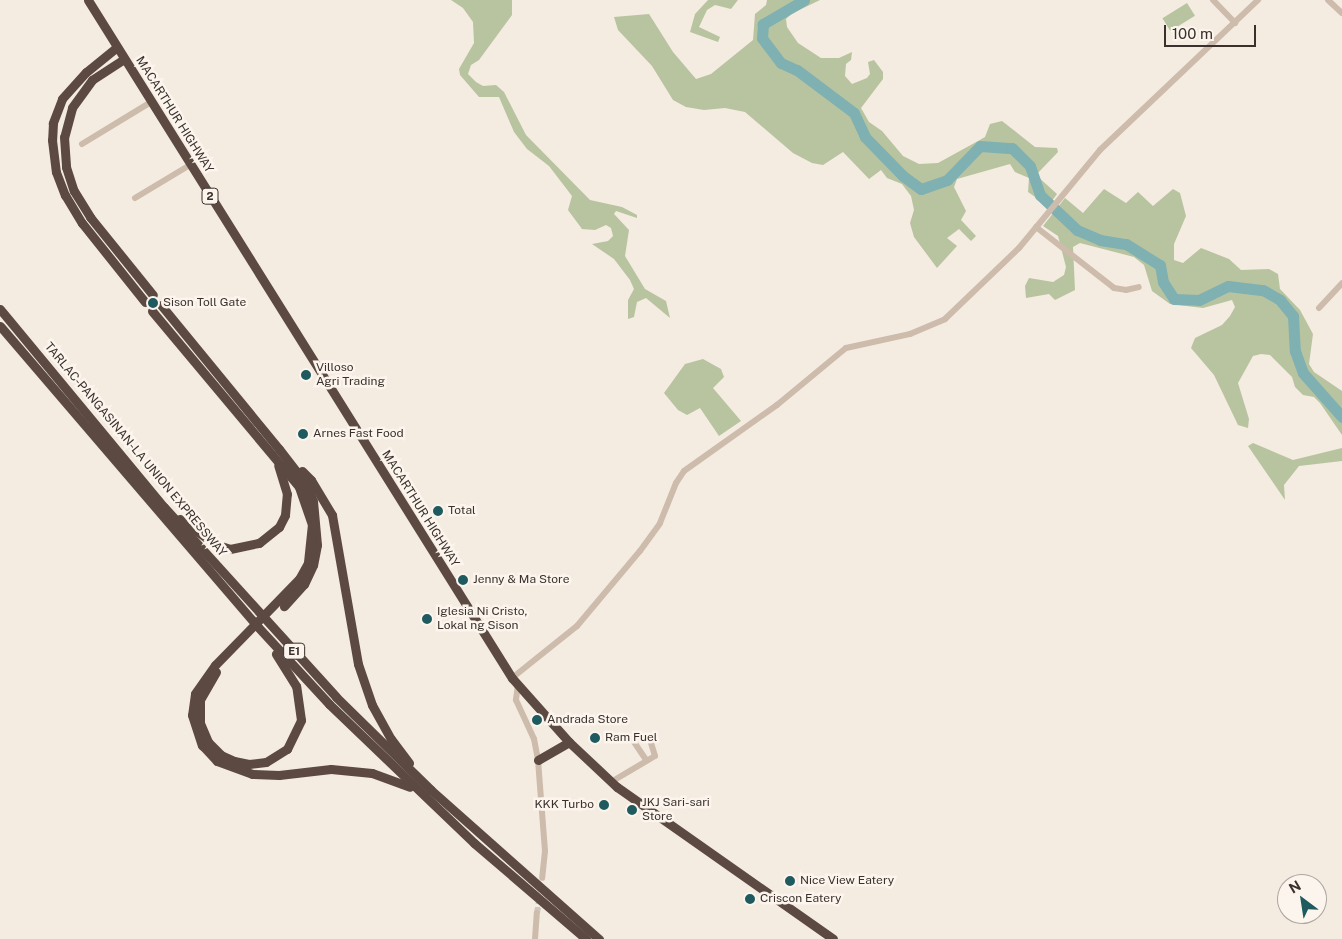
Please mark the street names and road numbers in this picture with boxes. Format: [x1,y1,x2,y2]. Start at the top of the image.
street label: MACARTHUR HIGHWAY [132,54,216,176]
road number: 2 [201,188,219,205]
street label: TARLAC-PANGASINAN-LA UNION EXPRESSWAY [41,340,229,560]
street label: MACARTHUR HIGHWAY [378,448,462,570]
road number: E1 [283,642,305,659]

